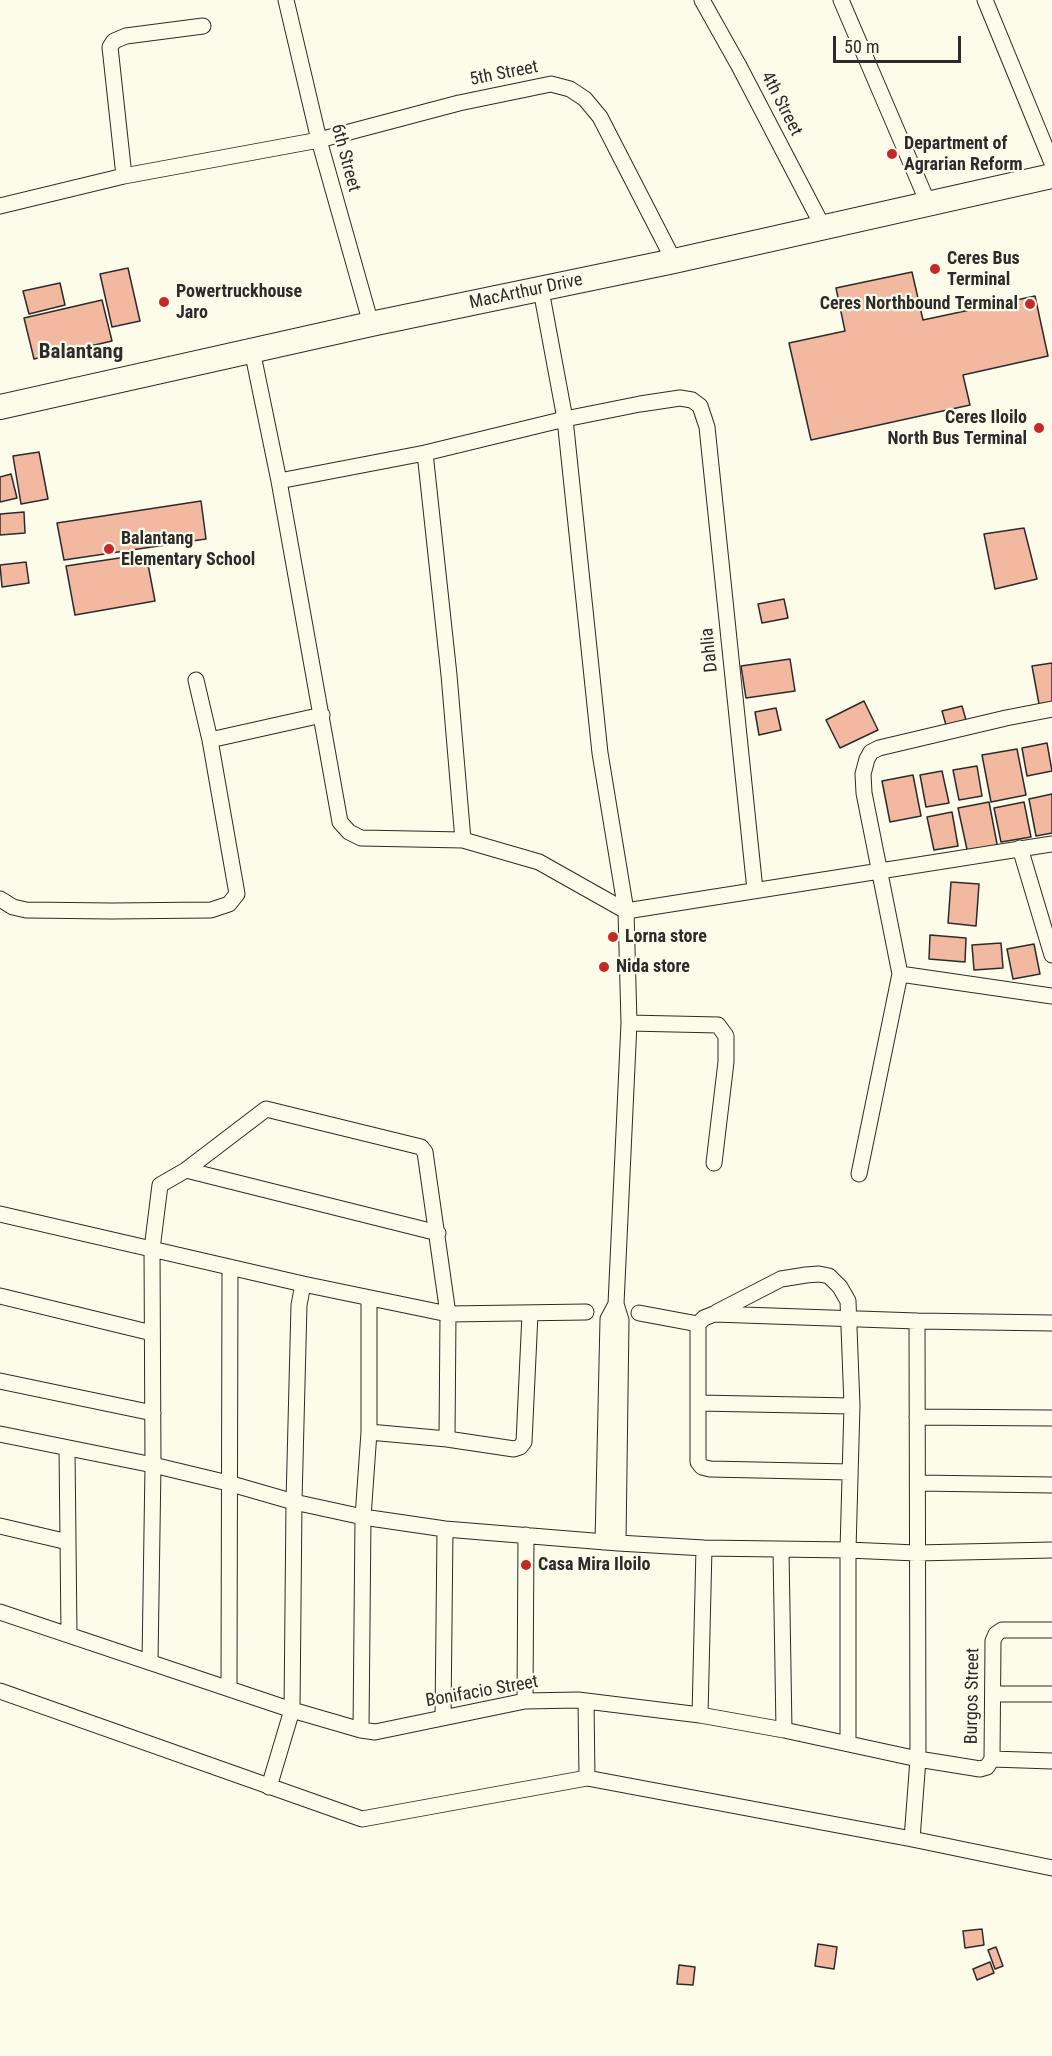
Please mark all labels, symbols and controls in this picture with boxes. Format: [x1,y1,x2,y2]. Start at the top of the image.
scale bar [836,24,964,62]
text: 50 m [844,36,879,57]
street label: 5th Street [468,57,540,91]
street label: 4th Street [756,68,806,140]
street label: 6th Street [326,122,364,194]
place label: Department of Agrarian Reform [904,133,1023,176]
marker: Department of Agrarian Reform [885,147,899,161]
place label: Ceres Bus Terminal [947,248,1020,290]
marker: Ceres Bus Terminal [928,262,942,276]
street label: MacArthur Drive [467,269,585,315]
place label: Powertruckhouse Jaro [176,281,302,324]
place label: Ceres Northbound Terminal [820,293,1018,315]
marker: Powertruckhouse Jaro [157,295,171,309]
marker: Ceres Northbound Terminal [1023,297,1037,311]
district label: Balantang [39,340,123,366]
place label: Ceres Iloilo North Bus Terminal [888,407,1027,450]
marker: Ceres Iloilo North Bus Terminal [1032,421,1046,435]
place label: Balantang Elementary School [121,528,255,570]
marker: Balantang Elementary School [102,542,116,556]
street label: Dahlia [697,627,723,673]
place label: Lorna store [625,926,707,948]
marker: Lorna store [606,930,620,944]
place label: Nida store [616,956,690,978]
marker: Nida store [597,960,611,974]
place label: Casa Mira Iloilo [538,1554,650,1576]
marker: Casa Mira Iloilo [519,1558,533,1572]
street label: Burgos Street [961,1648,985,1744]
street label: Bonifacio Street [424,1671,540,1713]

